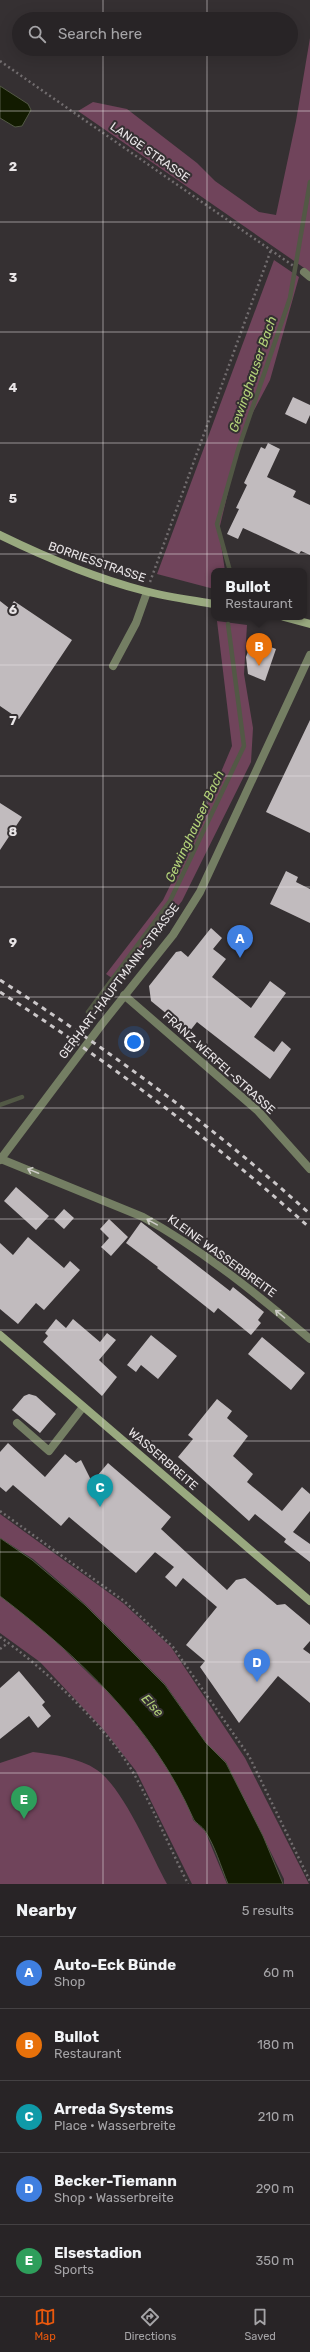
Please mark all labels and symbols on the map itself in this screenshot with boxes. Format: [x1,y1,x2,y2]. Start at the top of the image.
street label: LANGE STRASSE [108,119,192,185]
text: 2 [9,159,17,174]
text: 3 [9,270,18,285]
water label: Gewinghauser Bach [226,314,280,434]
text: 4 [9,380,18,395]
text: 5 [9,491,17,506]
street label: BORRIESSTRASSE [46,539,148,585]
text: 6 [9,602,18,617]
pin: B [246,633,272,666]
text: 7 [9,713,17,728]
water label: Gewinghauser Bach [162,768,228,885]
text: 8 [9,824,18,839]
street label: GERHART-HAUPTMANN-STRASSE [56,900,182,1062]
pin: A [227,925,253,958]
text: 9 [9,935,17,950]
street label: FRANZ-WERFEL-STRASSE [160,1009,278,1117]
your location [124,1032,144,1052]
one-way arrow [27,1167,39,1175]
street label: KLEINE WASSERBREITE [165,1212,279,1300]
one-way arrow [146,1217,158,1225]
one-way arrow [275,1310,286,1319]
street label: WASSERBREITE [125,1425,201,1493]
pin: C [87,1474,113,1507]
pin: D [244,1649,270,1682]
water label: Else [139,1691,167,1720]
pin: E [11,1786,37,1819]

